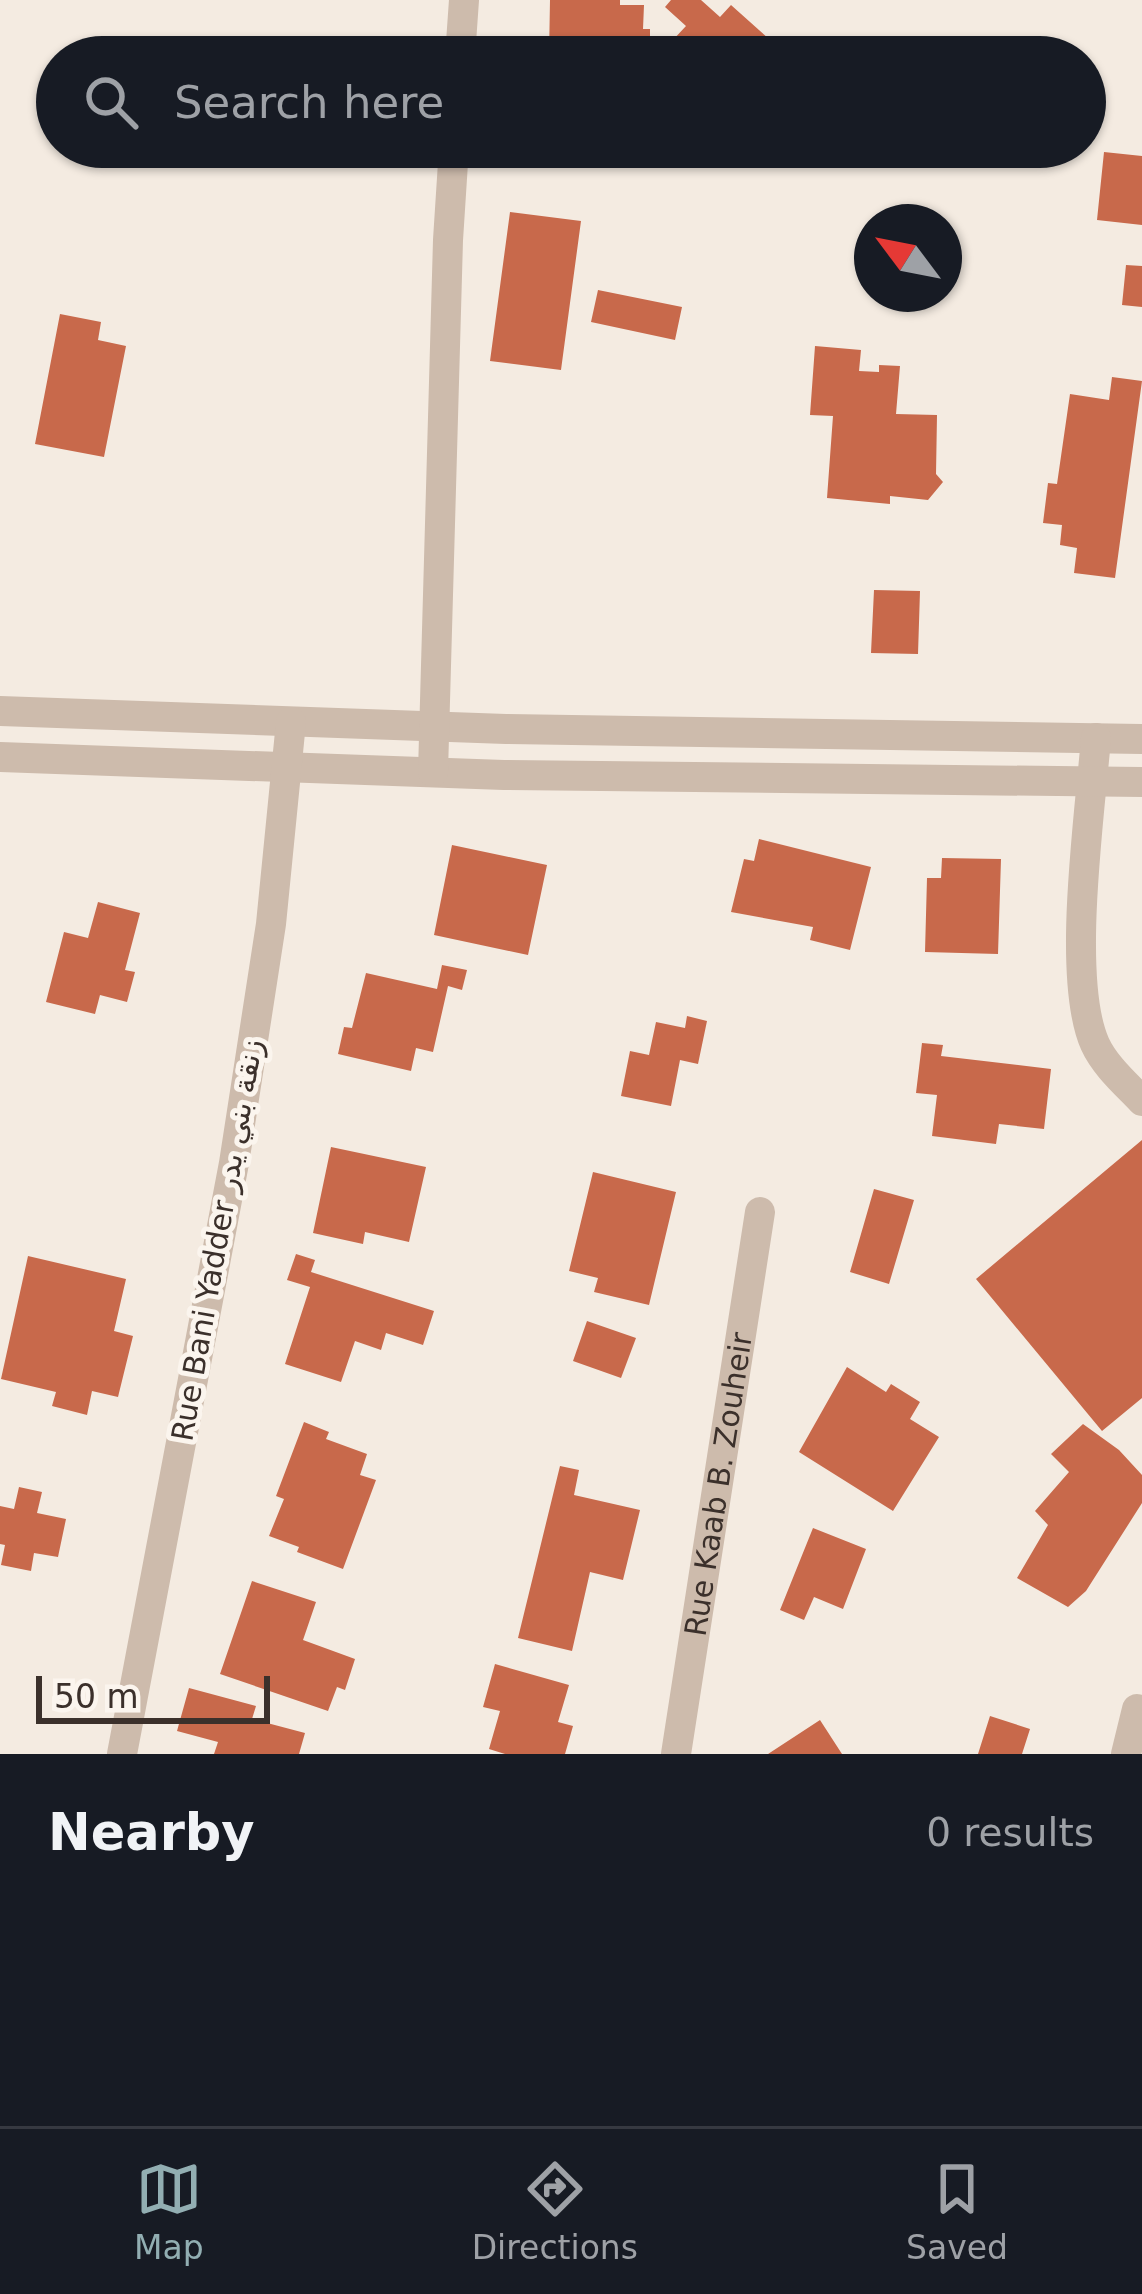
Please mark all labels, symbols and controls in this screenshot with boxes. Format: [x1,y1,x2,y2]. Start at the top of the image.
search box [36,36,1106,168]
icon: search [78,69,144,135]
text: Search here [174,76,444,129]
north arrow [854,204,962,312]
street label: Rue Bani Yadder زنقة بني يدر [164,1036,271,1444]
street label: Rue Kaab B. Zouheir [677,1329,759,1639]
scale bar [36,1670,270,1723]
text: 50 m [54,1677,139,1716]
text: Nearby [48,1803,255,1862]
text: 0 results [926,1810,1094,1855]
tab: Map [134,2156,204,2267]
tab: Directions [472,2156,638,2267]
tab: Saved [906,2156,1008,2267]

